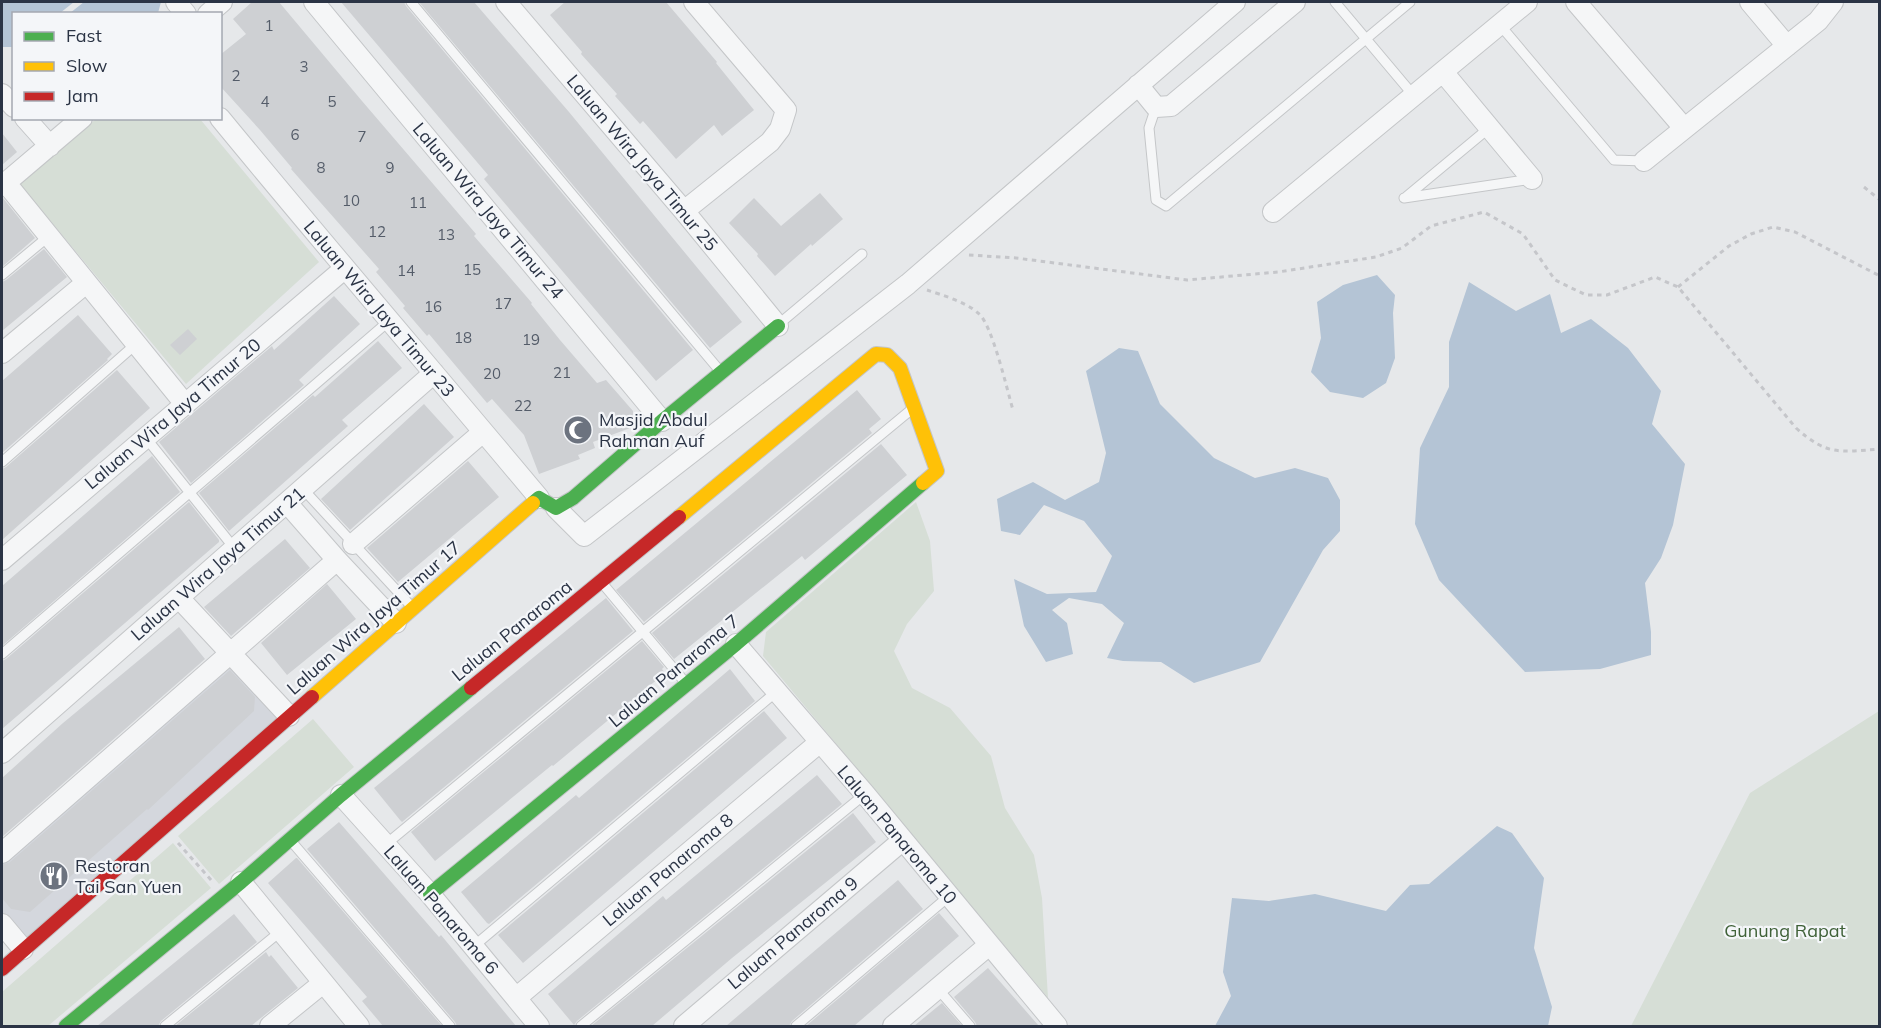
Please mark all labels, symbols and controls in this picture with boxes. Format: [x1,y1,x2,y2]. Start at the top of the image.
legend [12,12,222,120]
house number: 1 [264,16,274,35]
text: Fast [66,24,102,47]
text: Slow [66,54,108,77]
house number: 3 [299,57,309,76]
house number: 2 [231,66,241,85]
street label: Laluan Wira Jaya Timur 25 [562,70,723,256]
text: Jam [66,84,99,107]
house number: 4 [260,92,270,111]
house number: 5 [327,92,337,111]
street label: Laluan Wira Jaya Timur 24 [408,118,569,304]
house number: 6 [290,125,300,144]
house number: 7 [357,127,367,146]
house number: 8 [316,158,326,177]
house number: 9 [385,158,395,177]
house number: 10 [342,191,360,210]
house number: 11 [409,193,427,212]
street label: Laluan Wira Jaya Timur 23 [299,216,460,402]
house number: 12 [368,222,386,241]
house number: 13 [437,225,455,244]
house number: 15 [463,260,481,279]
house number: 14 [397,261,415,280]
house number: 17 [494,294,512,313]
house number: 16 [424,297,442,316]
house number: 18 [454,328,472,347]
house number: 19 [522,330,540,349]
street label: Laluan Wira Jaya Timur 20 [80,333,266,494]
house number: 21 [553,363,571,382]
house number: 20 [483,364,501,383]
house number: 22 [514,396,532,415]
place label: Masjid Abdul Rahman Auf [599,408,708,452]
mosque icon: Masjid Abdul Rahman Auf [562,414,594,446]
street label: Laluan Wira Jaya Timur 21 [126,482,309,646]
street label: Laluan Wira Jaya Timur 17 [282,536,465,700]
street label: Laluan Panaroma [447,575,576,686]
street label: Laluan Panaroma 7 [604,609,744,732]
street label: Laluan Panaroma 10 [833,761,962,909]
street label: Laluan Panaroma 8 [598,808,738,931]
street label: Laluan Panaroma 6 [379,840,504,979]
place label: Restoran Tai San Yuen [75,854,182,898]
restaurant icon: Restoran Tai San Yuen [38,860,70,892]
street label: Laluan Panaroma 9 [723,871,863,994]
park label: Gunung Rapat [1724,919,1846,942]

